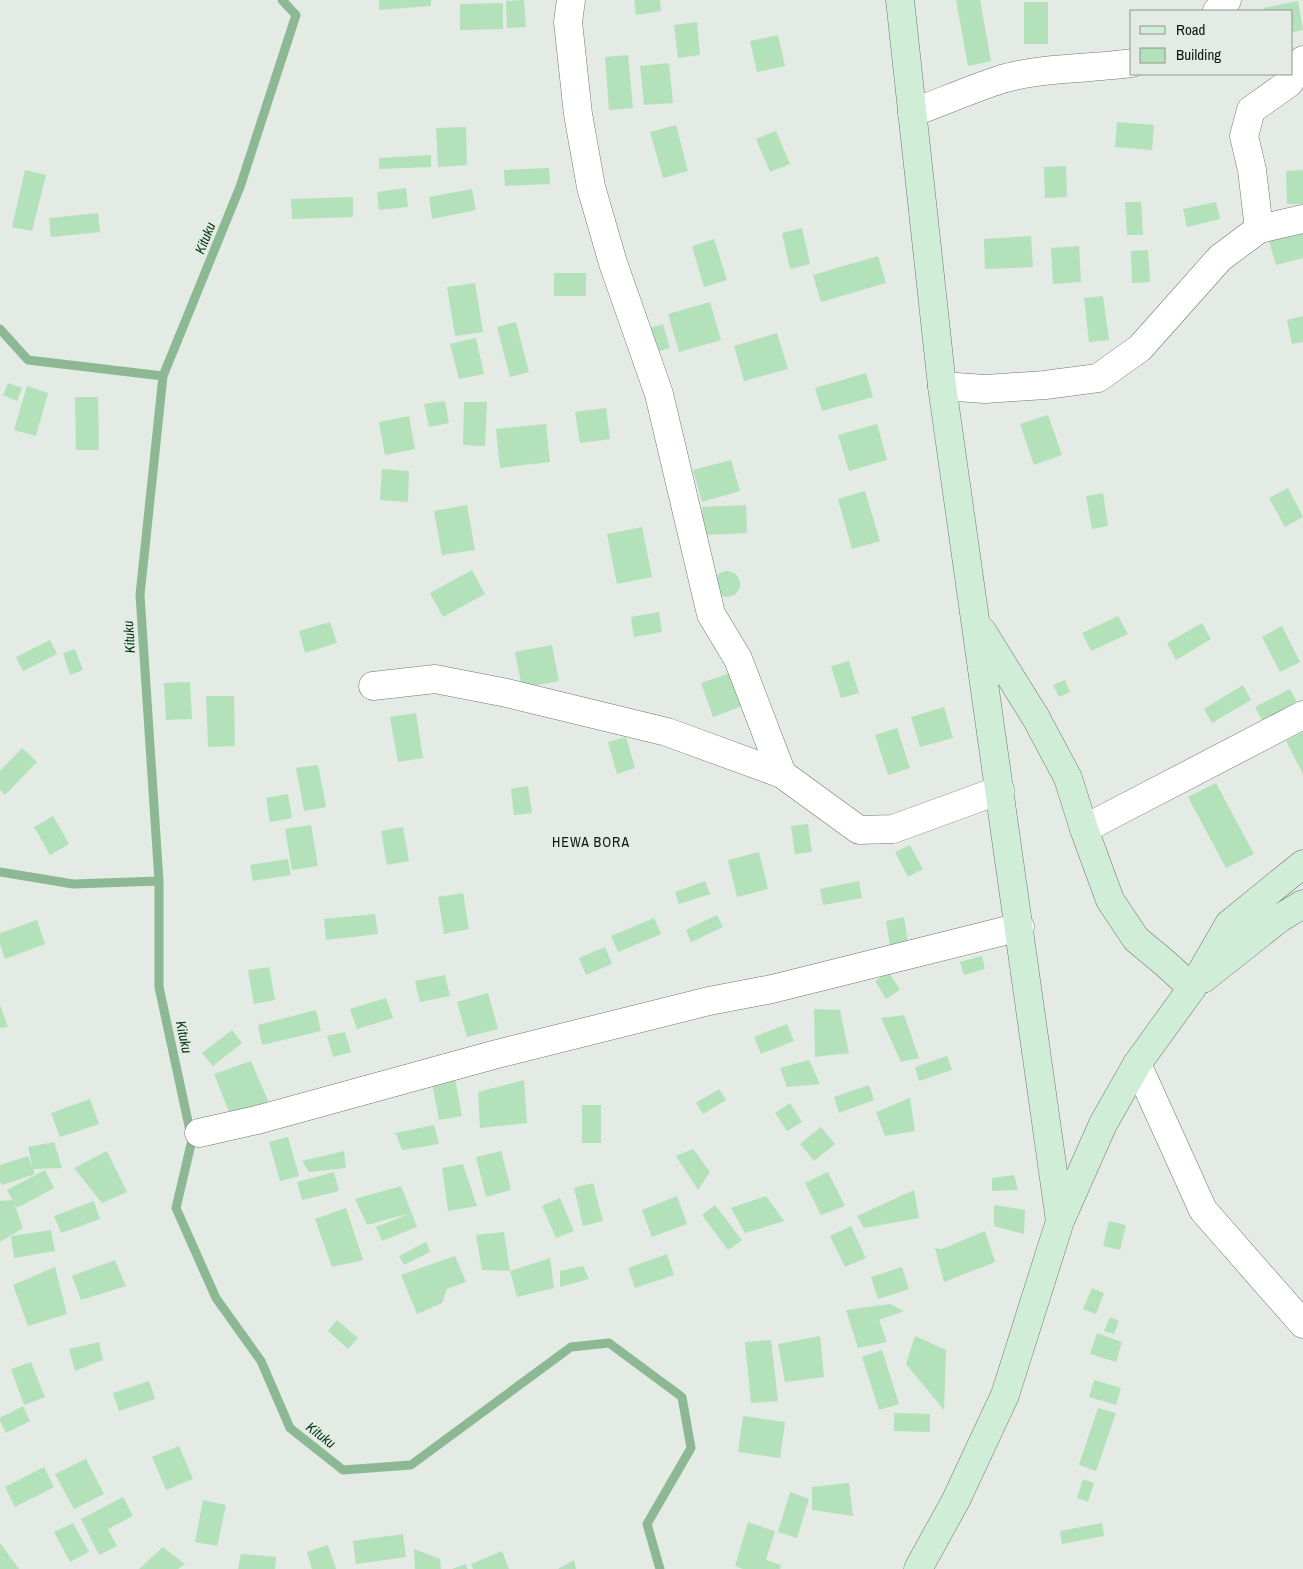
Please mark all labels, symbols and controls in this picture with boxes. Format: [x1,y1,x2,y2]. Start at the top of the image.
legend [1130,10,1293,75]
text: Road [1176,19,1205,40]
text: Building [1176,44,1221,65]
water label: Kituku [191,219,220,256]
water label: Kituku [119,620,139,654]
district label: HEWA BORA [552,833,630,851]
water label: Kituku [172,1019,196,1055]
water label: Kituku [303,1418,340,1452]

